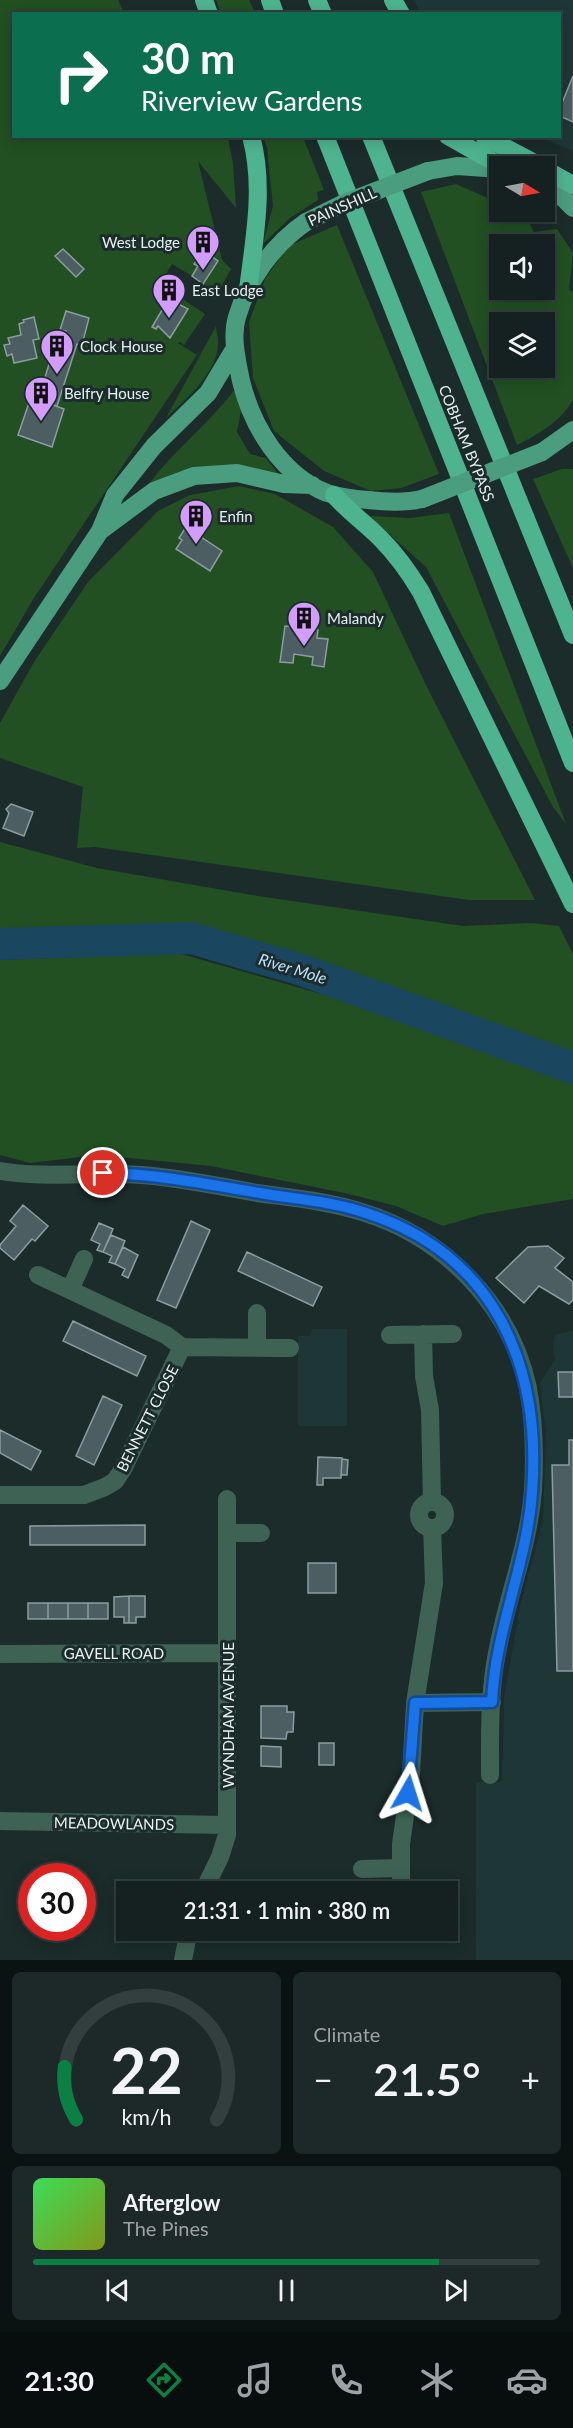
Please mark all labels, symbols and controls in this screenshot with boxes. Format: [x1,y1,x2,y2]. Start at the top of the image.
text: 30 m [141,33,235,83]
icon: right [42,36,120,114]
text: Riverview Gardens [141,84,362,117]
north arrow [489,156,555,222]
map controls [489,156,555,378]
street label: PAINSHILL [305,183,379,229]
building icon: West Lodge [185,224,221,271]
place label: West Lodge [102,233,180,251]
button: sound [489,234,555,300]
building icon: East Lodge [151,272,187,319]
place label: East Lodge [192,281,263,299]
button: layers [489,312,555,378]
building icon: Clock House [39,328,75,375]
place label: Clock House [80,337,163,355]
building icon: Belfry House [23,375,59,422]
street label: COBHAM BYPASS [435,382,499,504]
place label: Belfry House [64,384,150,402]
building icon: Enfin [178,498,214,545]
place label: Enfin [219,507,253,525]
building icon: Malandy [286,600,322,647]
place label: Malandy [327,609,384,627]
water label: River Mole [257,949,330,987]
pin [77,1147,128,1198]
icon: arrive [86,1156,119,1189]
street label: BENNETT CLOSE [112,1362,182,1474]
street label: WYNDHAM AVENUE [219,1642,237,1788]
street label: GAVELL ROAD [64,1644,164,1662]
position arrow [376,1761,440,1825]
street label: MEADOWLANDS [54,1813,174,1833]
speed limit sign: 30 [18,1863,96,1941]
text: 21:31 · 1 min · 380 m [184,1897,390,1924]
text: Climate [314,2022,380,2046]
text: 22 [110,2032,182,2107]
text: 21.5° [373,2052,481,2106]
text: − [314,2059,333,2099]
text: + [521,2059,540,2099]
text: km/h [121,2104,171,2130]
text: Afterglow [123,2189,220,2216]
text: The Pines [123,2216,209,2240]
icon: previous [101,2274,134,2307]
icon: pause [270,2274,303,2307]
icon: next [439,2274,472,2307]
icon: directions [143,2359,185,2401]
icon: music [234,2359,276,2401]
icon: phone [325,2359,367,2401]
icon: climate [416,2359,458,2401]
icon: car [506,2359,548,2401]
text: 21:30 [24,2364,94,2397]

